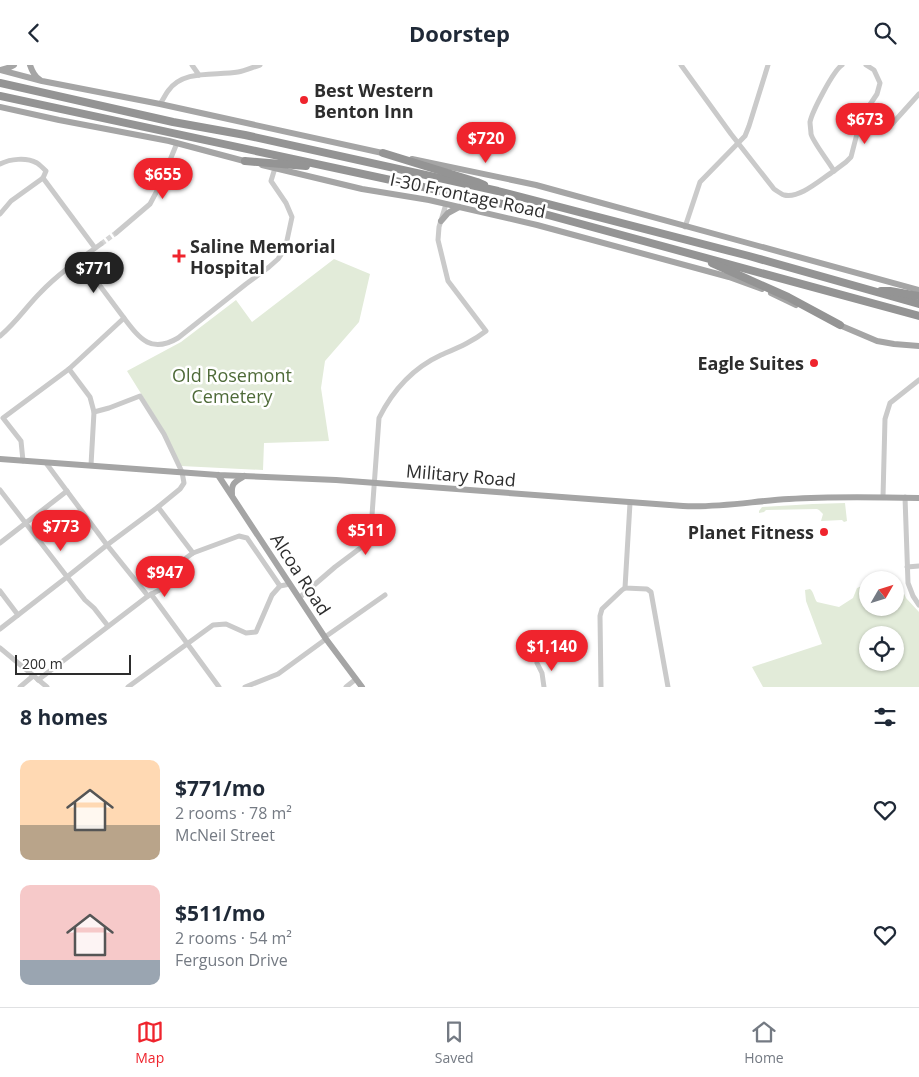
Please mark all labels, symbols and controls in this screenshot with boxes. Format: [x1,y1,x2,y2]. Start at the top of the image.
text: Doorstep [409,18,510,48]
icon: back [20,19,48,47]
icon: search [871,19,899,47]
place label: Best Western Benton Inn [314,78,434,123]
marker: Best Western Benton Inn [298,94,310,106]
pin: $673 [835,103,895,145]
text: $673 [847,108,883,130]
pin: $720 [456,121,516,164]
text: $720 [468,127,504,149]
pin: $655 [133,157,193,200]
text: $655 [145,163,181,185]
street label: I-30 Frontage Road [388,167,548,223]
place label: Saline Memorial Hospital [190,234,335,279]
marker: Saline Memorial Hospital [172,249,186,263]
pin: $771 [64,251,124,294]
text: $771 [76,257,112,279]
place label: Eagle Suites [697,351,804,375]
marker: Eagle Suites [808,357,820,369]
park label: Old Rosemont Cemetery [172,363,292,408]
street label: Military Road [405,458,517,492]
pin: $773 [31,509,91,552]
pin: $511 [336,513,396,556]
text: $773 [43,515,79,537]
text: $511 [348,519,384,541]
place label: Planet Fitness [688,520,814,544]
marker: Planet Fitness [818,526,830,538]
street label: Alcoa Road [266,528,336,620]
pin: $947 [135,555,195,598]
text: $947 [147,561,183,583]
north arrow [859,571,904,616]
map controls [859,571,904,671]
button: locate [859,626,904,671]
pin: $1,140 [511,629,593,672]
text: $1,140 [527,635,577,657]
scale bar [15,652,131,675]
text: 200 m [22,654,63,673]
text: 8 homes [20,703,108,731]
icon: filters [871,703,899,731]
text: $771/mo [175,774,265,802]
icon: home [60,780,120,840]
icon: heart [871,796,899,824]
text: 2 rooms · 78 m² [175,802,292,824]
text: McNeil Street [175,824,275,846]
text: $511/mo [175,899,265,927]
icon: home [60,905,120,965]
icon: heart [871,921,899,949]
text: 2 rooms · 54 m² [175,927,292,949]
text: Ferguson Drive [175,949,288,971]
tab: Map [135,1018,164,1067]
tab: Saved [435,1018,474,1067]
tab: Home [744,1018,784,1067]

